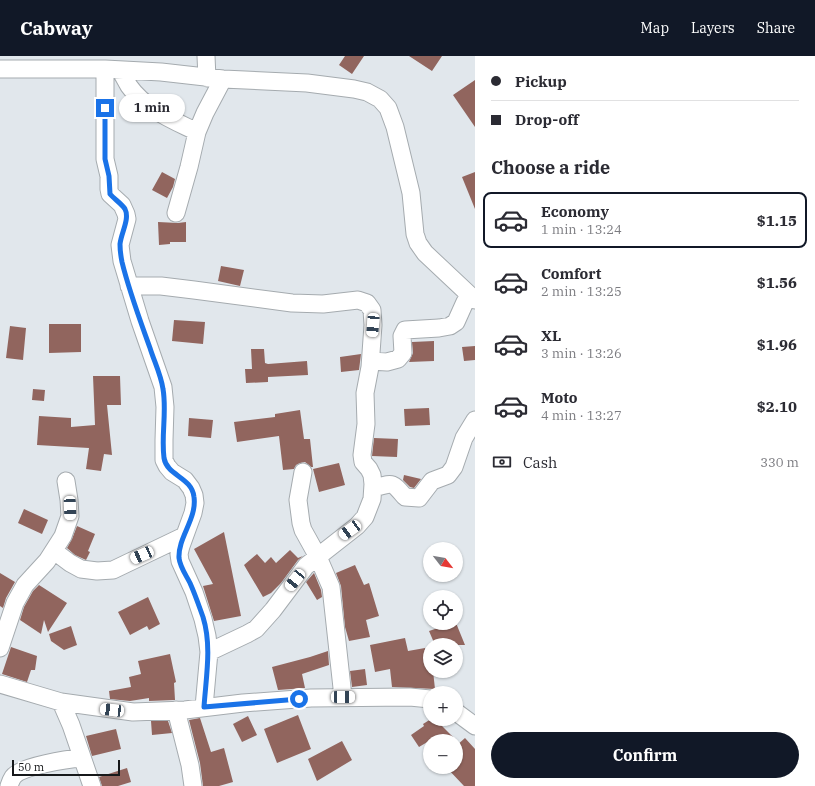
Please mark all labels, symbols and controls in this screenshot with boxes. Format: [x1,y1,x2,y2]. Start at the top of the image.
text: Cabway [20,16,93,40]
text: Map [641,19,669,37]
text: Layers [691,19,735,37]
text: Share [757,19,795,37]
text: Pickup [515,72,567,91]
callout: 1 min [119,94,185,122]
route end [96,99,114,117]
text: 1 min [134,99,170,116]
text: Drop-off [515,110,579,129]
text: Choose a ride [491,156,610,179]
icon: car [493,202,529,238]
text: Economy [541,202,609,221]
text: $1.15 [757,211,797,230]
text: 1 min · 13:24 [541,221,622,238]
icon: car [493,264,529,300]
text: Comfort [541,264,601,283]
text: $1.56 [757,273,797,292]
text: 2 min · 13:25 [541,283,622,300]
car [366,313,380,337]
icon: car [493,326,529,362]
text: XL [541,326,561,345]
text: $1.96 [757,335,797,354]
text: 3 min · 13:26 [541,345,622,362]
icon: car [493,388,529,424]
text: Moto [541,388,578,407]
text: $2.10 [757,397,797,416]
text: 4 min · 13:27 [541,407,622,424]
icon: cash [491,451,513,473]
text: Cash [523,453,557,472]
text: 330 m [760,454,799,471]
car [64,496,76,520]
car [337,518,363,542]
north arrow [423,542,463,582]
map controls [423,542,463,774]
car [129,545,155,565]
car [283,567,307,593]
button: locate [423,590,463,630]
button: layers [423,638,463,678]
button: + [423,686,463,726]
route start [290,690,308,708]
car [331,691,355,703]
car [99,703,125,717]
button: Confirm [491,732,799,778]
button: − [423,734,463,774]
scale bar [12,758,120,777]
text: 50 m [18,760,44,774]

